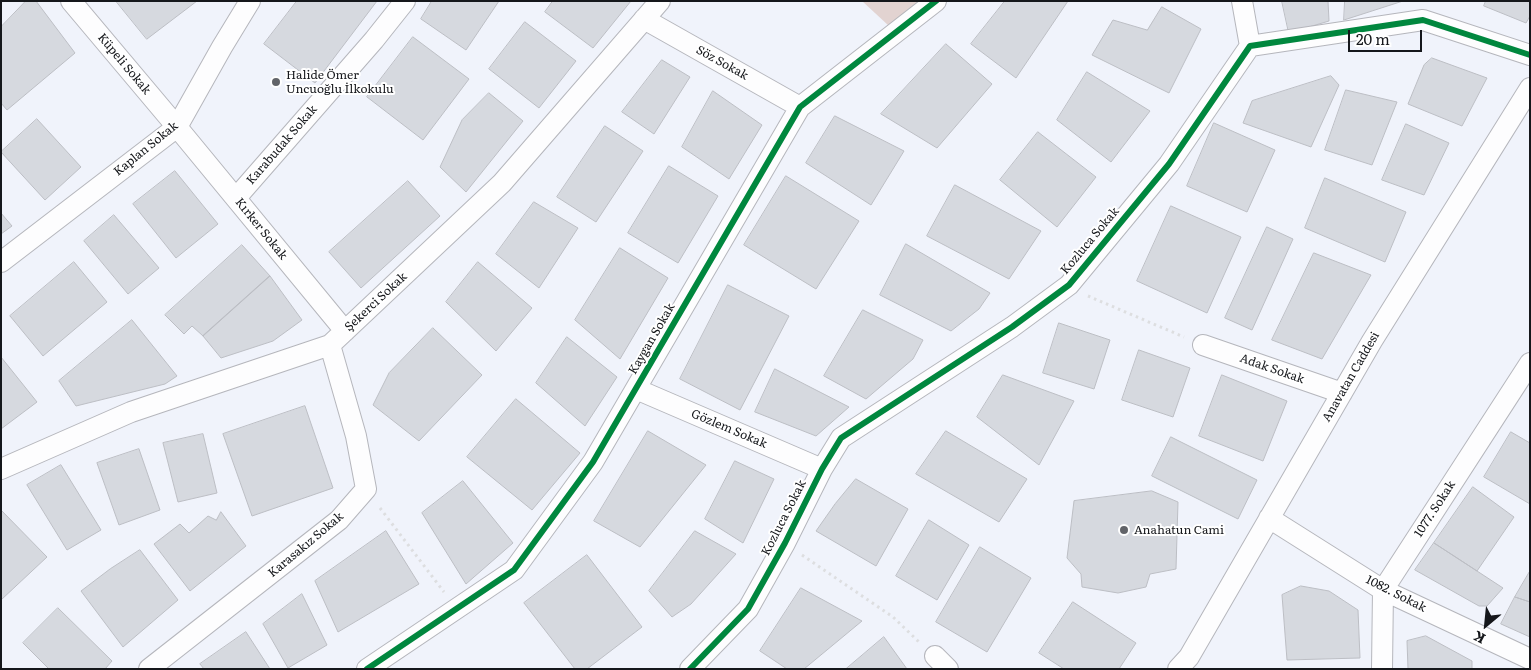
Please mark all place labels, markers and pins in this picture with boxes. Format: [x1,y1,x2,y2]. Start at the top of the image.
place label: Halide Ömer Uncuoğlu İlkokulu [286,68,394,96]
marker: Halide Ömer Uncuoğlu İlkokulu [270,76,282,88]
place label: Anahatun Cami [1134,523,1224,537]
marker: Anahatun Cami [1118,524,1130,536]

